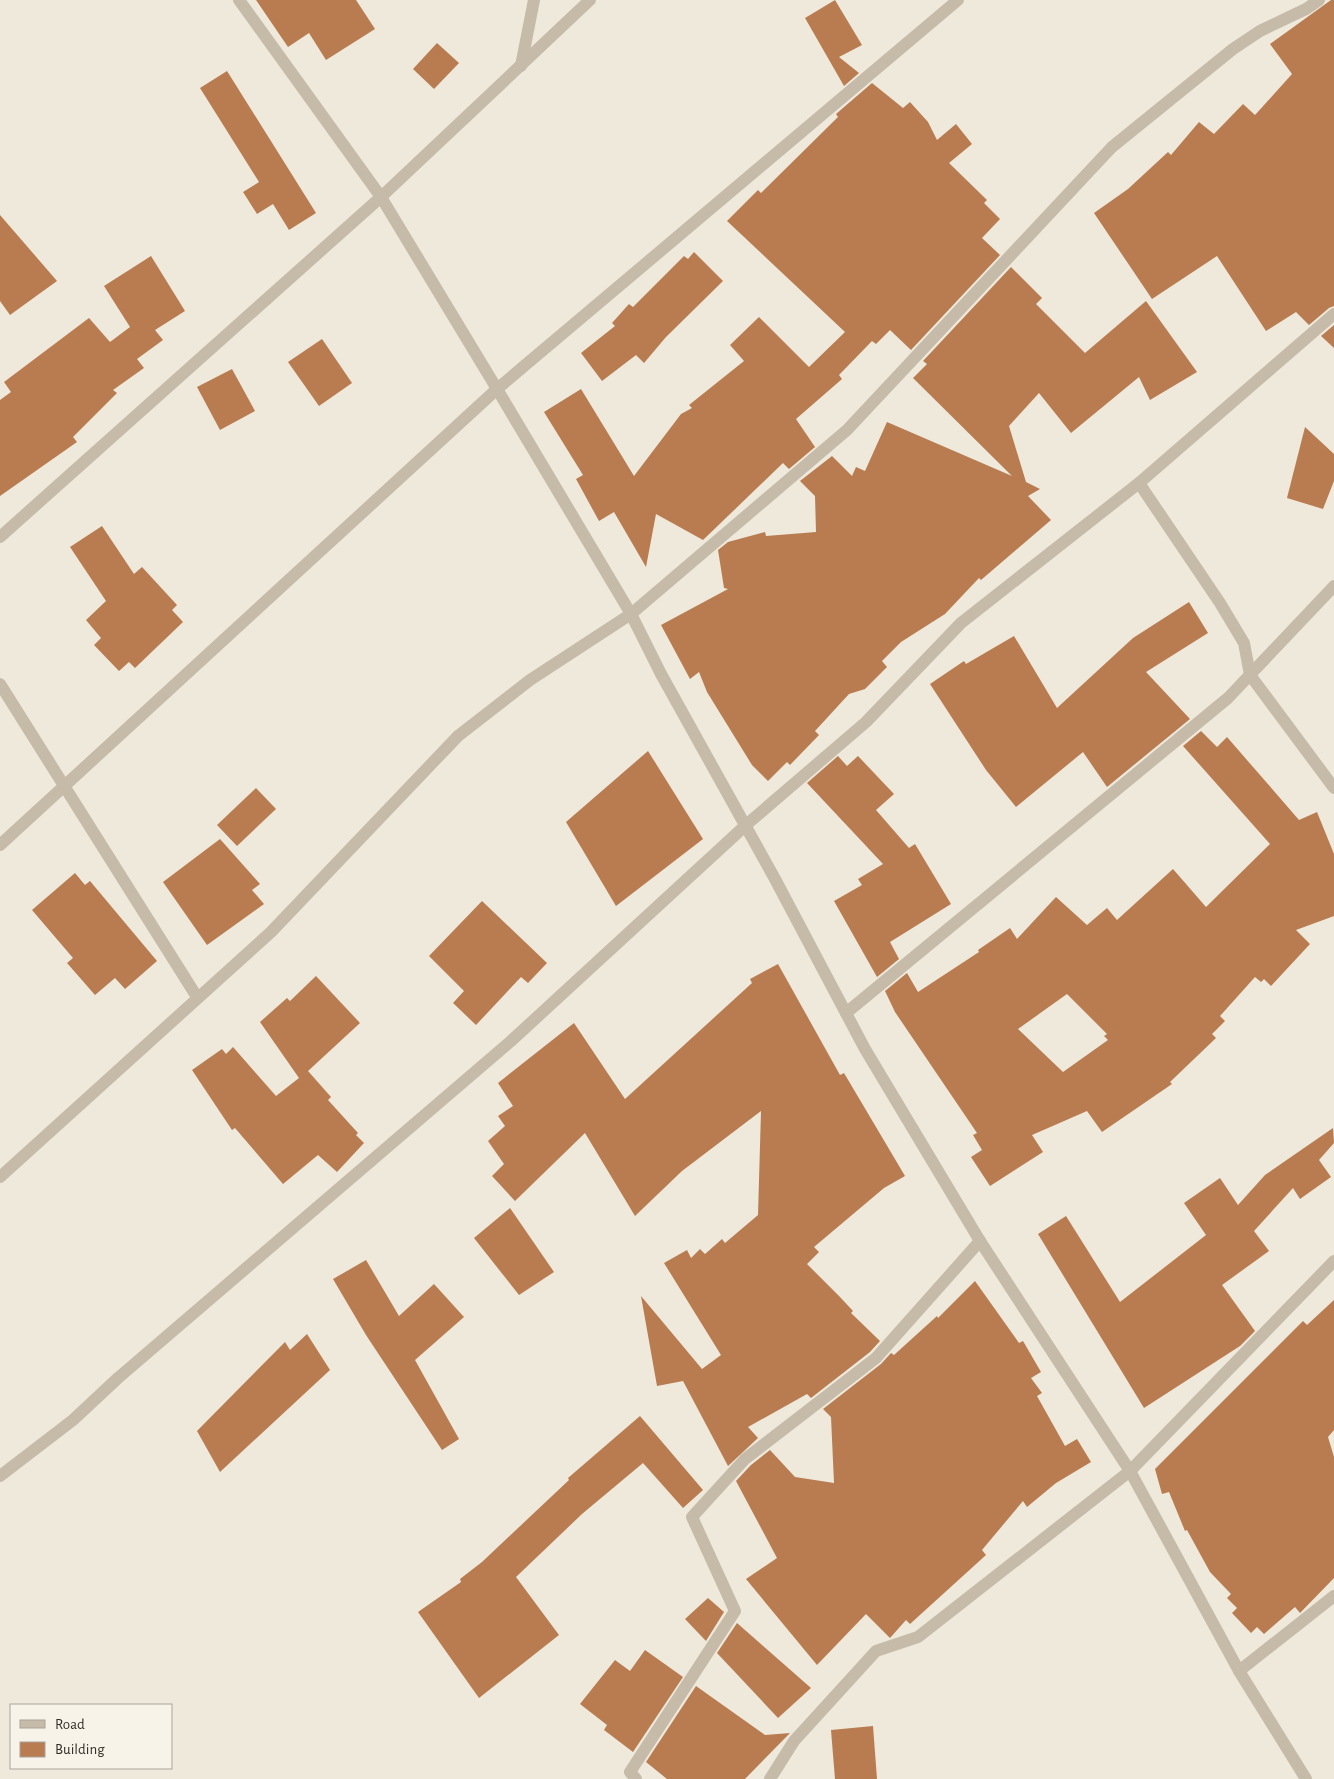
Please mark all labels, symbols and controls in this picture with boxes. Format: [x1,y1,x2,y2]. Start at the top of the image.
legend [10,1704,172,1769]
text: Road [55,1717,85,1732]
text: Building [55,1742,105,1757]

